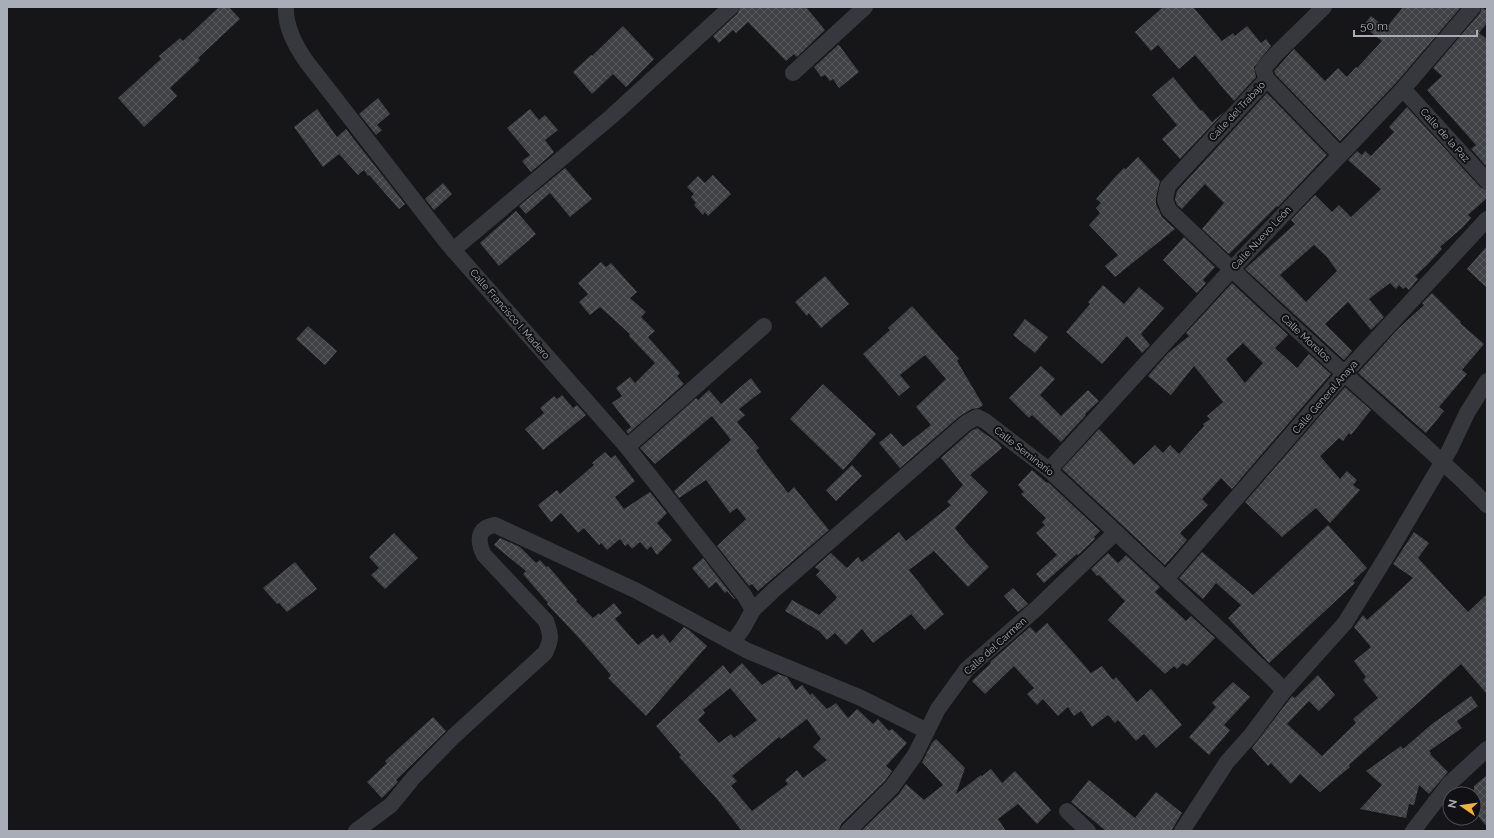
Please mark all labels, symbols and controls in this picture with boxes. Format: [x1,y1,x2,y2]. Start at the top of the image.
scale bar [1354,12,1477,38]
text: 50 m [1360,19,1388,33]
street label: Calle del Trabajo [1207,79,1267,143]
street label: Calle de la Paz [1418,106,1472,164]
street label: Calle Nuevo León [1229,204,1293,272]
street label: Calle Francisco I. Madero [468,267,552,361]
street label: Calle Morelos [1279,312,1333,364]
street label: Calle General Anaya [1290,358,1360,436]
street label: Calle Seminario [992,424,1056,478]
street label: Calle del Carmen [962,615,1029,677]
north arrow [1442,786,1482,826]
text: N [1445,798,1460,809]

